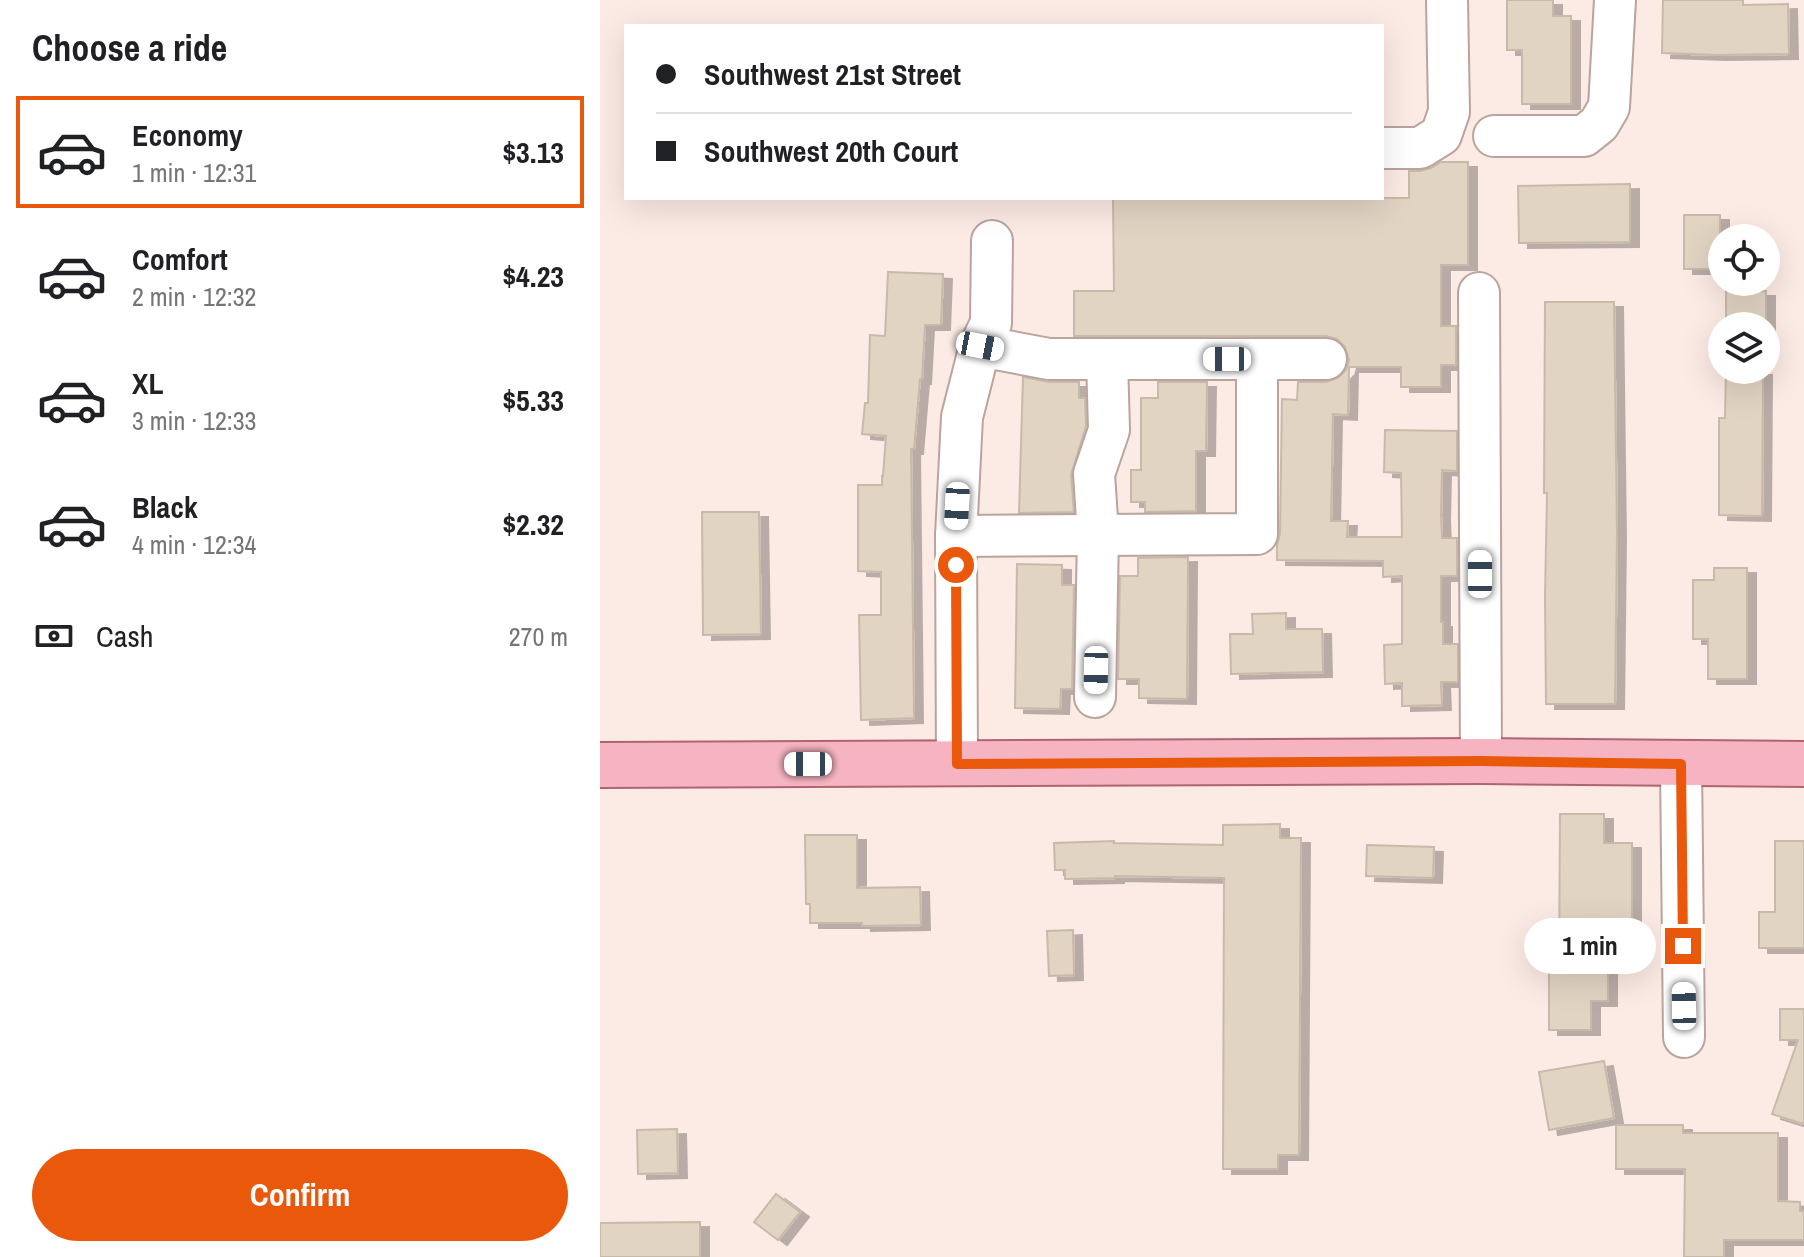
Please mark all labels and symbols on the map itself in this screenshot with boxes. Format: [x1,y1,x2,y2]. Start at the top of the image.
car [954,330,1006,362]
car [1203,347,1251,371]
car [944,481,970,531]
route start [938,547,974,583]
car [1468,550,1492,598]
car [1084,646,1108,694]
car [784,752,832,776]
callout: 1 min [1523,918,1655,974]
route end [1665,928,1701,964]
car [1672,982,1696,1030]

